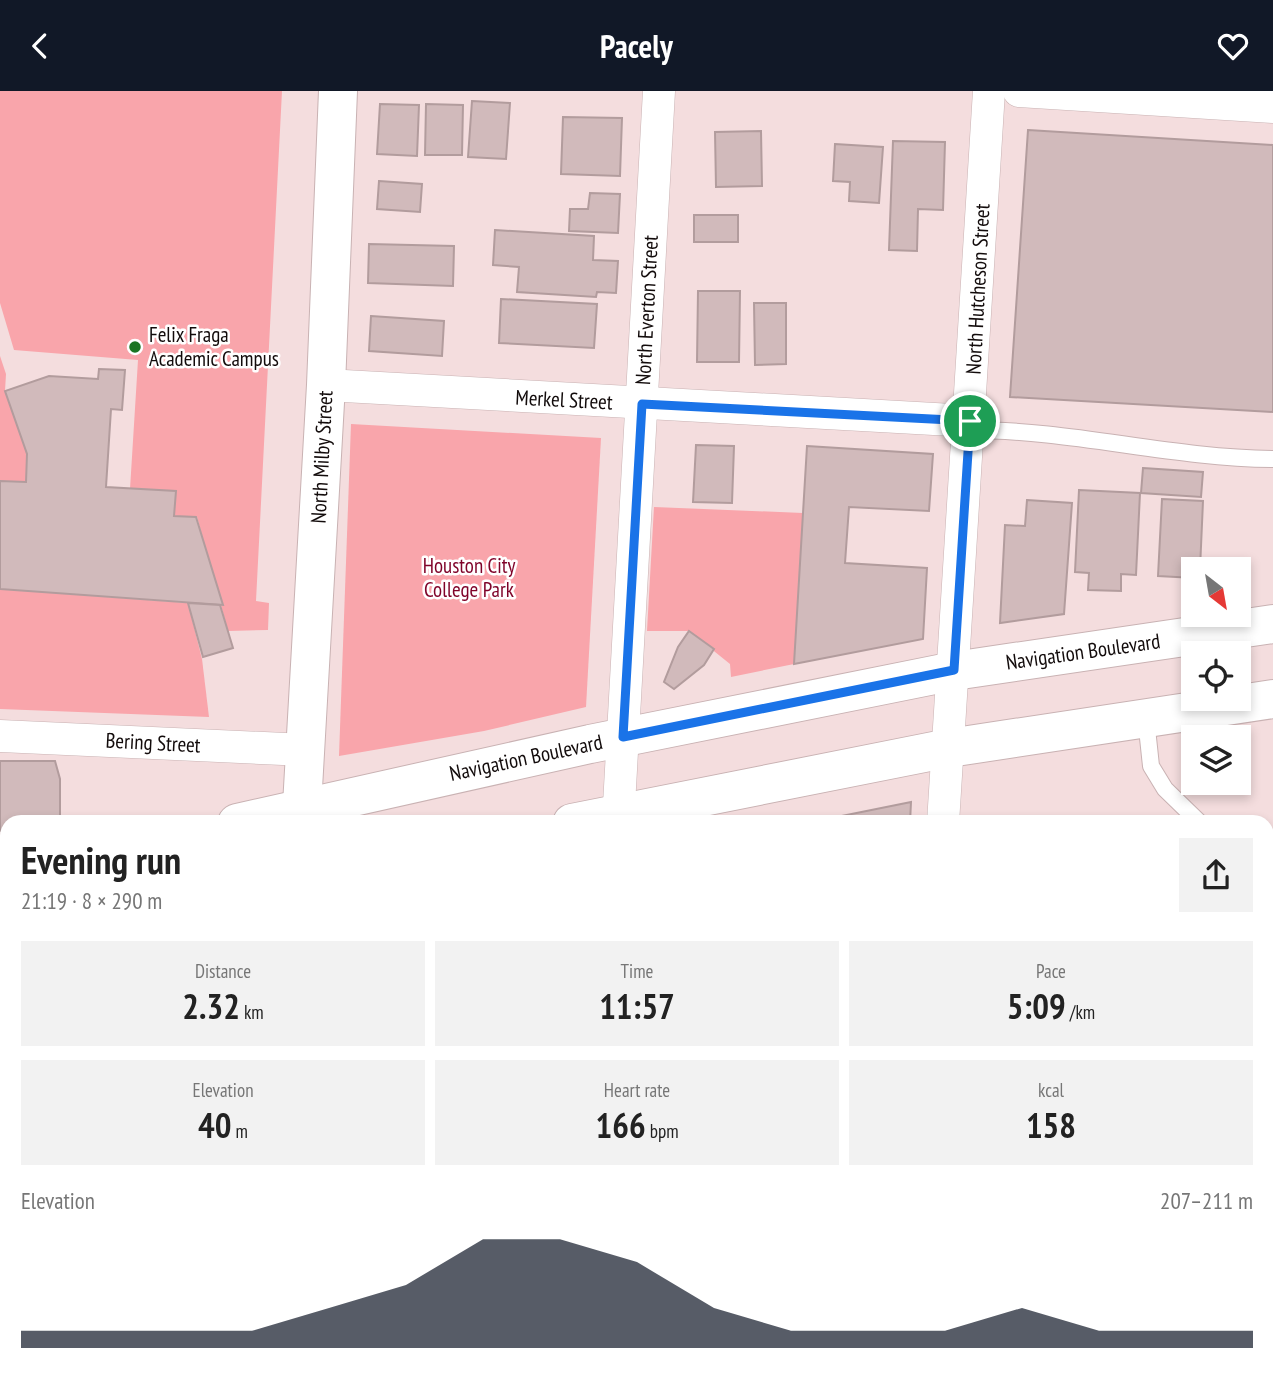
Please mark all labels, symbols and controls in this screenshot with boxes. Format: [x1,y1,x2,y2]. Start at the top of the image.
text: Pacely [600,25,673,67]
icon: back [21,27,59,65]
icon: heart [1214,27,1252,65]
street label: North Hutcheson Street [960,203,995,375]
street label: North Everton Street [629,234,664,386]
place label: Felix Fraga Academic Campus [149,321,279,372]
marker: Felix Fraga Academic Campus [127,339,143,355]
street label: Merkel Street [515,383,614,416]
street label: North Milby Street [305,390,338,524]
pin [940,391,1000,451]
icon: arrive [951,402,989,440]
park label: Houston City College Park [423,552,515,603]
north arrow [1181,557,1251,627]
map controls [1181,557,1251,795]
street label: Navigation Boulevard [1004,627,1162,676]
button: locate [1181,641,1251,711]
button: layers [1181,725,1251,795]
street label: Bering Street [105,727,201,758]
street label: Navigation Boulevard [447,728,605,787]
text: Evening run [21,835,181,884]
button: share [1179,838,1253,912]
text: 21:19 · 8 × 290 m [21,886,162,915]
text: Distance [195,959,251,983]
text: Time [621,959,653,983]
text: Pace [1036,959,1066,983]
text: 2.32 [182,983,240,1029]
text: 11:57 [599,983,675,1029]
text: 5:09 [1007,983,1066,1029]
text: km [240,1000,264,1024]
text: /km [1066,1000,1095,1024]
text: Elevation [193,1078,253,1102]
text: Heart rate [604,1078,670,1102]
text: kcal [1038,1078,1064,1102]
text: 40 [198,1102,232,1148]
text: 166 [595,1102,646,1148]
text: 158 [1026,1102,1076,1148]
text: m [232,1119,248,1143]
text: bpm [646,1119,679,1143]
text: Elevation [21,1186,95,1215]
text: 207–211 m [1160,1186,1253,1215]

